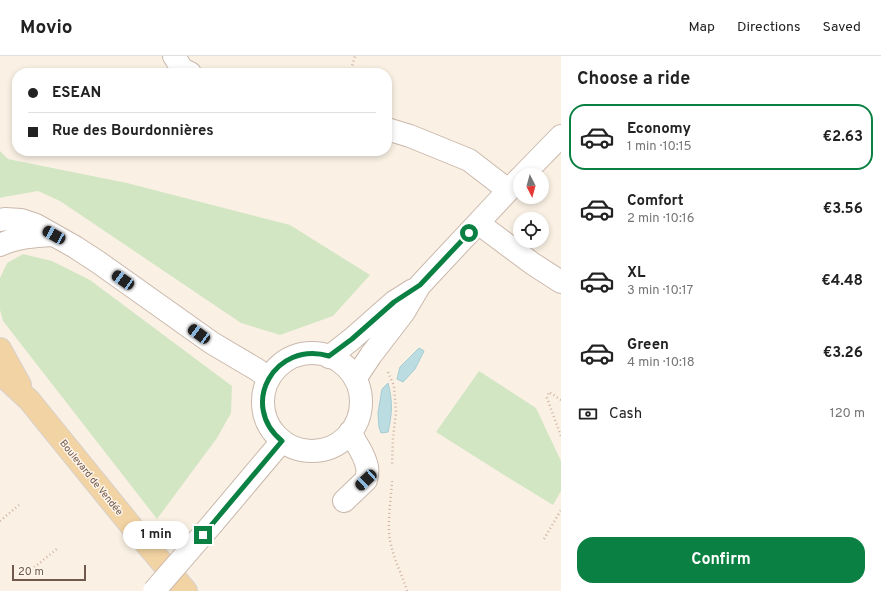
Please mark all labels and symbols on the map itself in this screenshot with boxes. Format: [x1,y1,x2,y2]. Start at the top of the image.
north arrow [513,168,549,204]
car [41,224,67,246]
route start [460,224,478,242]
car [110,268,136,292]
car [186,322,212,346]
street label: Boulevard de Vendée [56,437,125,518]
car [353,467,379,493]
callout: 1 min [123,521,189,549]
route end [194,526,212,544]
scale bar [12,563,86,582]

